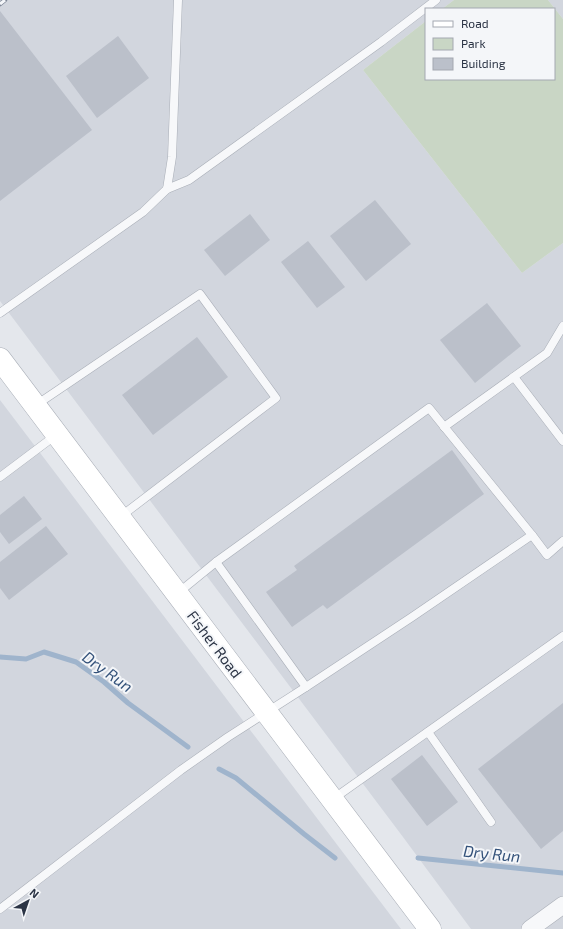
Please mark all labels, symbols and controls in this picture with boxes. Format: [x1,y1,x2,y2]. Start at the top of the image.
legend [425,8,555,80]
text: Road [461,16,489,30]
text: Park [461,36,486,50]
text: Building [461,56,506,70]
street label: Fisher Road [184,607,246,681]
water label: Dry Run [79,646,137,696]
water label: Dry Run [462,841,521,866]
north arrow [8,881,48,921]
text: N [28,885,42,901]

